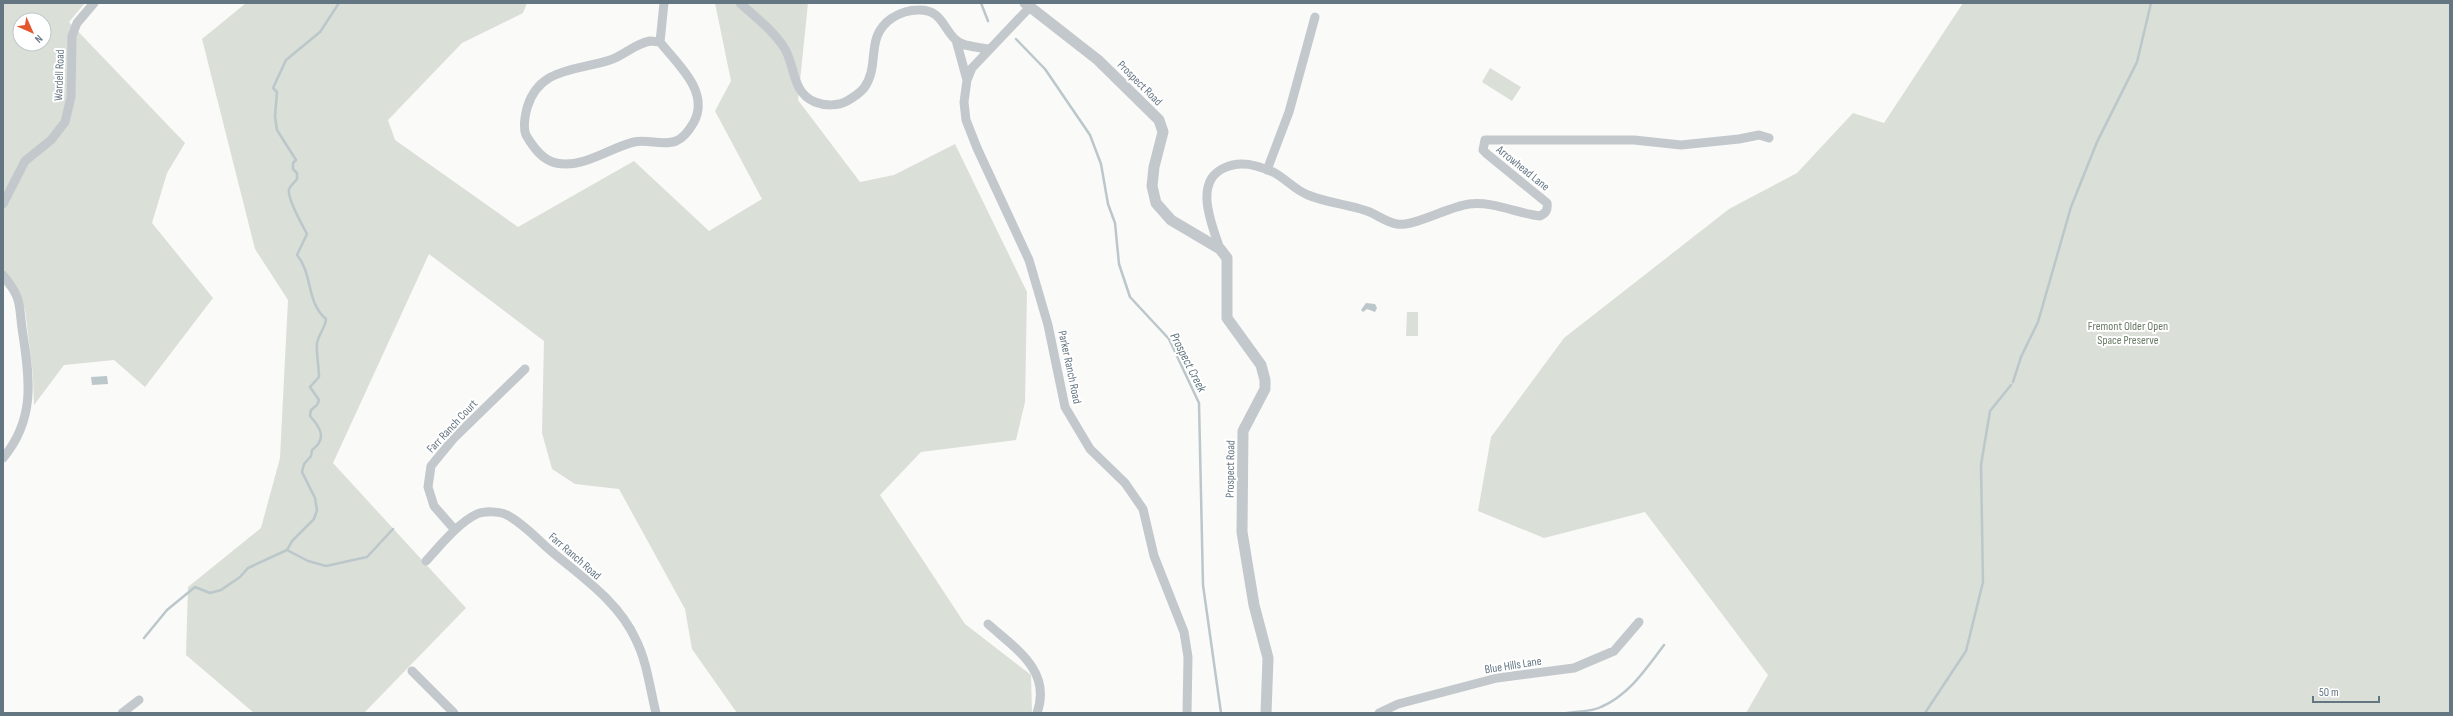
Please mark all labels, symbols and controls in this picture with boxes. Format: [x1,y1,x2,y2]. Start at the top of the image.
north arrow [12,12,52,52]
text: N [32,32,45,45]
street label: Wardell Road [51,49,68,101]
street label: Prospect Road [1114,58,1165,109]
street label: Arrowhead Lane [1492,142,1552,195]
park label: Fremont Older Open Space Preserve [2088,319,2168,348]
street label: Parker Ranch Road [1054,329,1085,405]
water label: Prospect Creek [1166,330,1210,396]
street label: Farr Ranch Court [424,396,481,456]
street label: Prospect Road [1222,440,1239,498]
street label: Farr Ranch Road [545,529,604,583]
street label: Blue Hills Lane [1484,654,1543,677]
scale bar [2313,678,2379,704]
text: 50 m [2319,685,2339,700]

